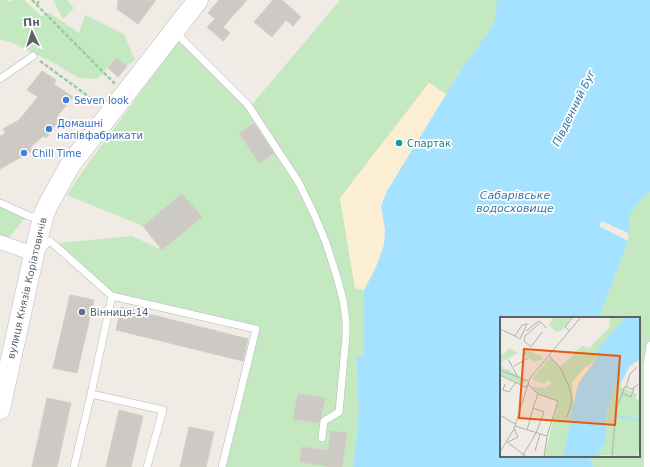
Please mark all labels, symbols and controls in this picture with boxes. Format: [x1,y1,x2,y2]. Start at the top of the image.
north arrow [12,12,52,52]
text: Пн [22,15,40,30]
water label: Південний Буг [550,67,598,149]
marker: Seven look [61,95,71,105]
place label: Seven look [74,95,129,106]
place label: Домашні напівфабрикати [57,118,143,141]
marker: Домашні напівфабрикати [44,124,54,134]
marker: Спартак [394,138,404,148]
place label: Спартак [407,138,451,149]
marker: Chill Time [19,148,29,158]
place label: Chill Time [32,148,81,159]
water label: Сабарівське водосховище [476,189,554,215]
street label: вулиця Князів Коріатовичів [5,216,49,360]
marker: Вінниця-14 [77,307,87,317]
place label: Вінниця-14 [90,307,148,318]
inset map [500,317,640,457]

